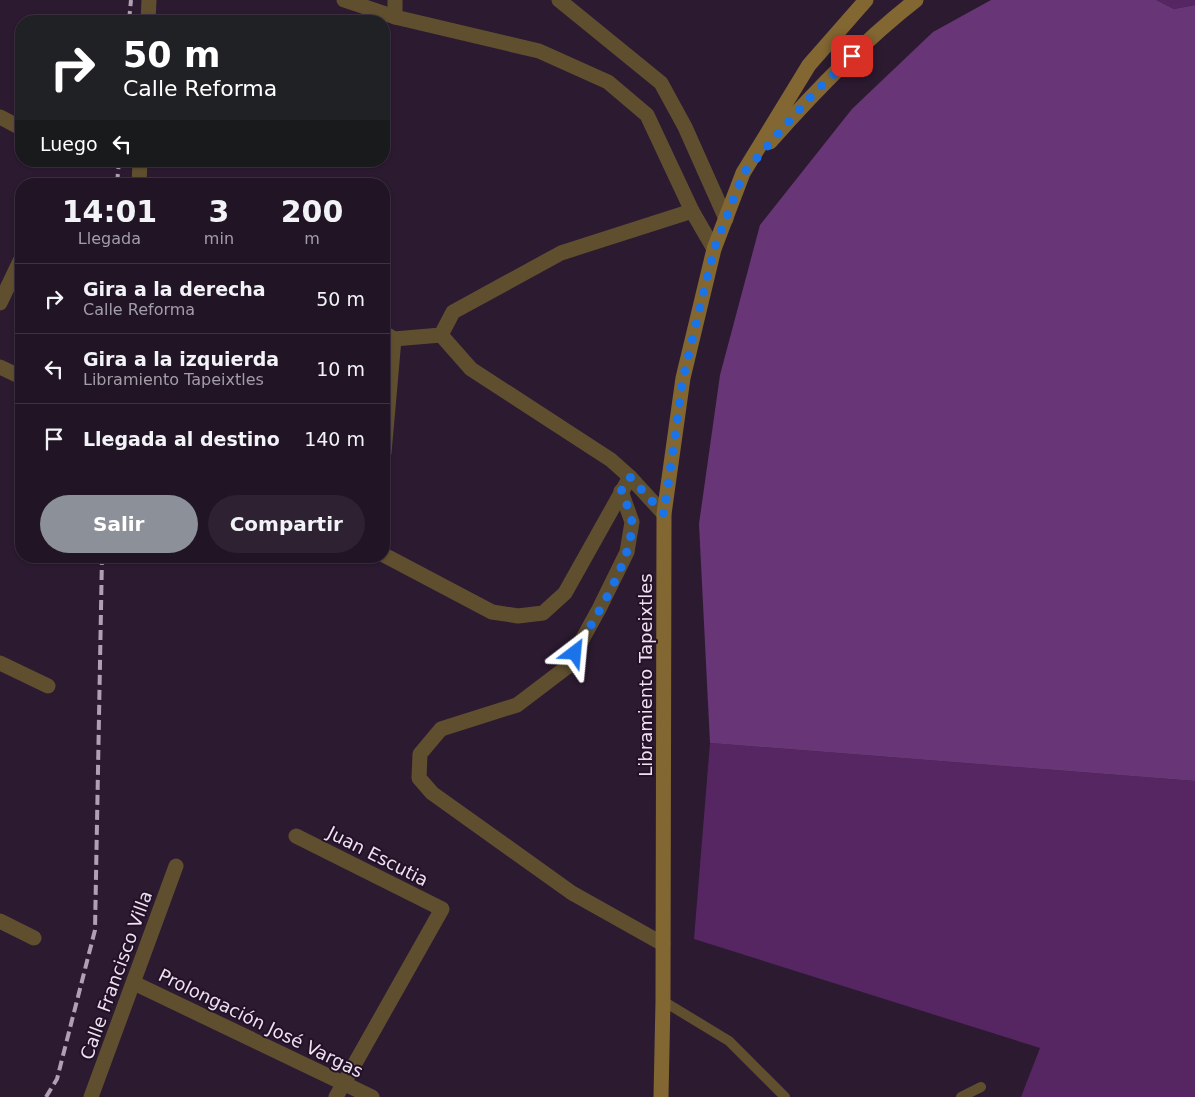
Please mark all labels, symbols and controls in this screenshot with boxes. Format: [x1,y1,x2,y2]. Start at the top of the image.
icon: right [40,35,105,100]
text: 50 m [123,35,220,75]
pin [831,35,873,77]
icon: arrive [838,42,866,70]
text: Calle Reforma [123,76,277,101]
icon: left [108,130,136,158]
text: Luego [40,133,98,155]
text: 14:01 [62,194,157,229]
text: 3 [208,194,229,229]
text: 200 [281,194,343,229]
text: Llegada [78,229,141,248]
text: min [204,229,234,248]
text: m [304,229,320,248]
text: Gira a la derecha [83,278,266,300]
icon: right [40,285,68,313]
text: 50 m [316,288,365,310]
text: Calle Reforma [83,300,195,319]
text: Gira a la izquierda [83,348,279,370]
icon: left [40,355,68,383]
text: 10 m [316,358,365,380]
text: Libramiento Tapeixtles [83,370,264,389]
icon: arrive [40,425,68,453]
text: Llegada al destino [83,428,280,450]
text: 140 m [304,428,365,450]
button: Salir [40,495,198,553]
button: Compartir [208,495,365,553]
street label: Libramiento Tapeixtles [635,573,656,777]
position arrow [548,626,600,678]
street label: Juan Escutia [323,821,432,890]
street label: Calle Francisco Villa [76,888,156,1062]
street label: Prolongación José Vargas [155,964,367,1082]

